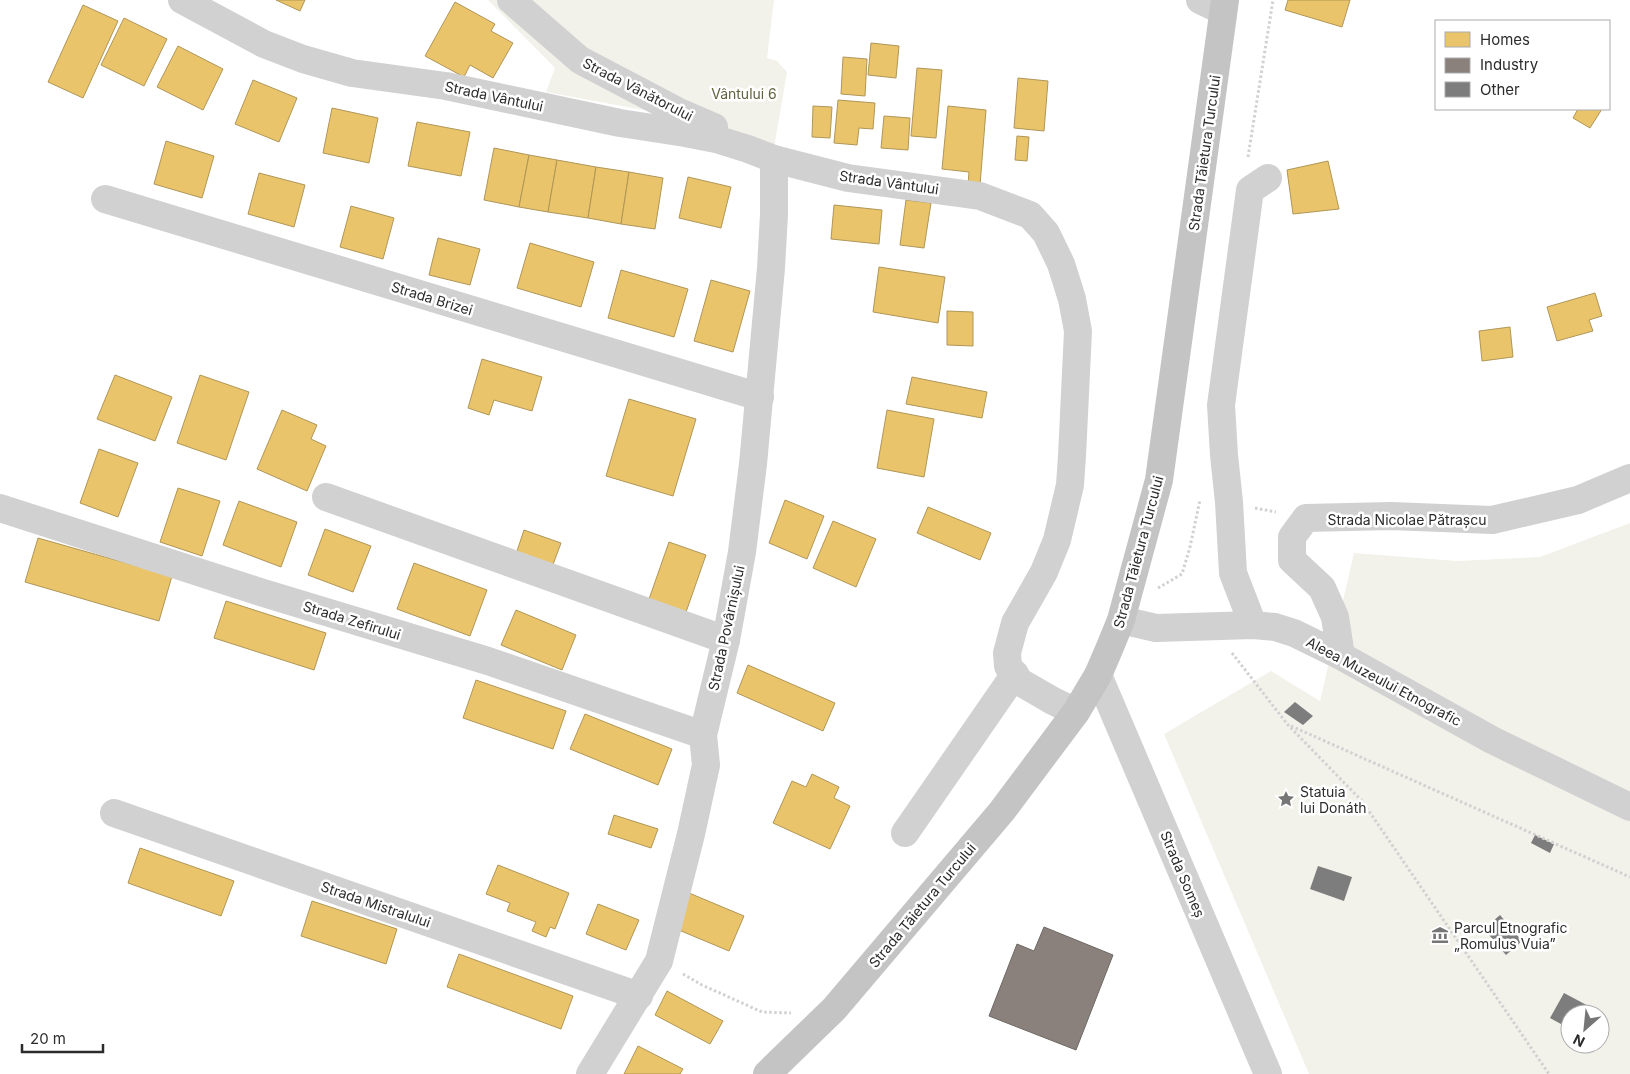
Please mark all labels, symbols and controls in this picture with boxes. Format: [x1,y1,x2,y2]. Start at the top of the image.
legend [1435,20,1610,110]
text: Homes [1480,30,1530,49]
street label: Strada Vânătorului [580,54,696,124]
text: Industry [1480,55,1539,74]
street label: Strada Tăietura Turcului [1185,74,1223,232]
street label: Strada Vântului [443,77,545,115]
text: Other [1480,80,1520,99]
park label: Vântului 6 [711,85,777,102]
street label: Strada Vântului [838,167,940,197]
street label: Strada Brizei [389,278,475,318]
street label: Strada Tăietura Turcului [1109,474,1167,630]
street label: Strada Nicolae Pătrașcu [1328,511,1486,529]
street label: Strada Povârnișului [704,564,749,692]
street label: Strada Zefirului [301,597,403,643]
street label: Aleea Muzeului Etnografic [1304,633,1464,729]
place label: Statuia lui Donáth [1300,783,1367,816]
place icon: Statuia lui Donáth [1276,789,1296,809]
street label: Strada Someș [1156,828,1209,920]
street label: Strada Tăietura Turcului [865,839,979,971]
street label: Strada Mistralului [319,877,433,931]
place label: Parcul Etnografic „Romulus Vuia” [1454,919,1567,952]
museum icon: Parcul Etnografic „Romulus Vuia” [1430,925,1450,945]
north arrow [1560,1004,1610,1054]
scale bar [22,1022,104,1054]
text: 20 m [30,1029,66,1048]
text: N [1570,1031,1587,1051]

